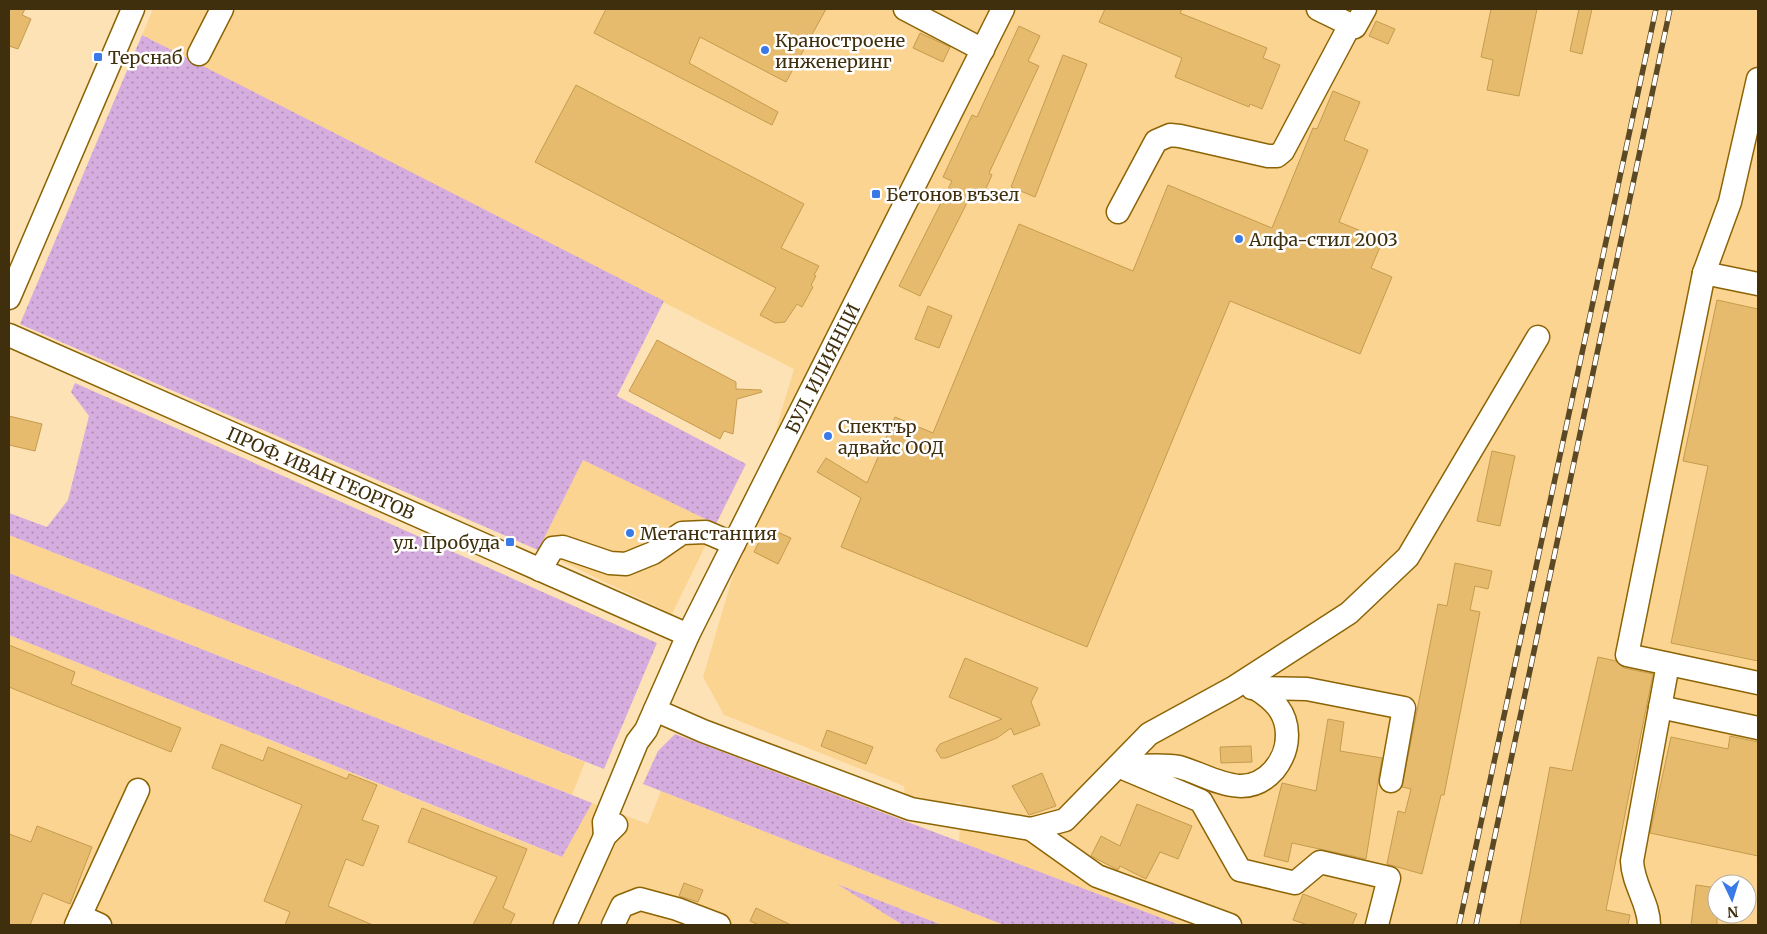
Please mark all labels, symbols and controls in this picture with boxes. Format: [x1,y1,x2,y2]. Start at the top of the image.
place label: Краностроене инженеринг [775,29,905,73]
marker: Краностроене инженеринг [759,44,771,56]
place label: Терснаб [108,46,182,69]
marker: Терснаб [92,51,104,63]
place label: Бетонов възел [886,183,1019,206]
marker: Бетонов възел [870,188,882,200]
place label: Алфа-стил 2003 [1248,228,1398,251]
marker: Алфа-стил 2003 [1233,233,1245,245]
street label: БУЛ. ИЛИЯНЦИ [780,299,865,437]
place label: Спектър адвайс ООД [838,415,944,459]
street label: ПРОФ. ИВАН ГЕОРГОВ [223,421,418,524]
marker: Спектър адвайс ООД [822,430,834,442]
place label: Метанстанция [640,522,777,545]
marker: Метанстанция [624,527,636,539]
place label: ул. Пробуда [393,531,500,554]
marker: ул. Пробуда [504,536,516,548]
north arrow [1707,874,1757,924]
text: N [1727,903,1739,921]

